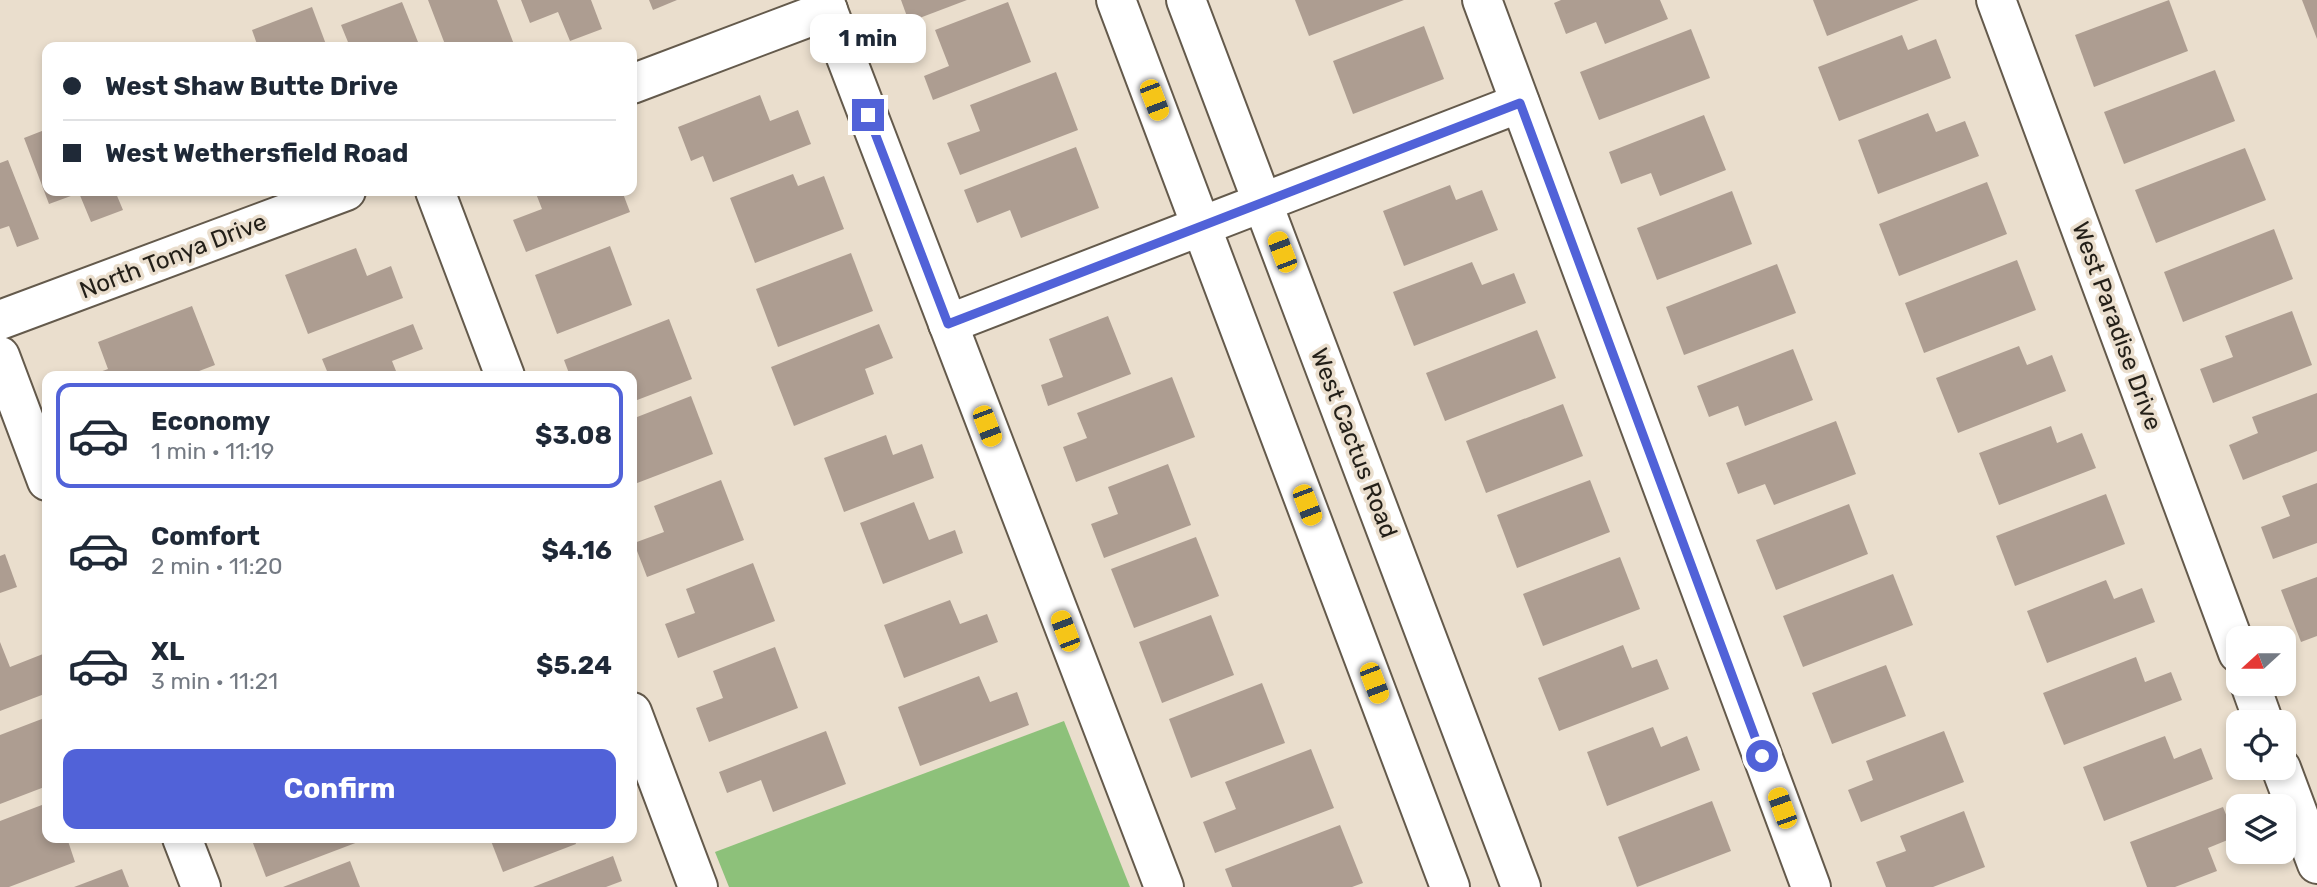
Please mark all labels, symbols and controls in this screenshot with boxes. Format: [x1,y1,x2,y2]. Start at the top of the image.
callout: 1 min [810,13,926,62]
text: 1 min [839,24,897,52]
text: West Shaw Butte Drive [105,71,398,102]
car [1137,77,1172,123]
route end [852,99,884,131]
text: West Wethersfield Road [105,138,408,169]
street label: North Tonya Drive [76,207,270,305]
street label: West Paradise Drive [2066,218,2168,434]
car [1265,229,1300,275]
street label: West Cactus Road [1305,344,1403,542]
car [970,403,1005,449]
icon: car [67,404,130,467]
text: Economy [151,406,270,437]
text: $3.08 [535,420,612,451]
text: 1 min · 11:19 [151,437,274,465]
car [1290,482,1325,528]
icon: car [67,519,130,582]
text: Comfort [151,521,260,552]
text: $4.16 [542,535,612,566]
text: 2 min · 11:20 [151,552,283,580]
car [1048,608,1083,654]
north arrow [2226,626,2296,696]
map controls [2226,626,2296,864]
icon: car [67,634,130,697]
text: XL [151,636,184,667]
text: $5.24 [536,650,612,681]
car [1357,660,1392,706]
text: 3 min · 11:21 [151,667,278,695]
button: locate [2226,710,2296,780]
route start [1746,740,1778,772]
button: Confirm [63,749,616,829]
car [1765,785,1800,831]
button: layers [2226,794,2296,864]

